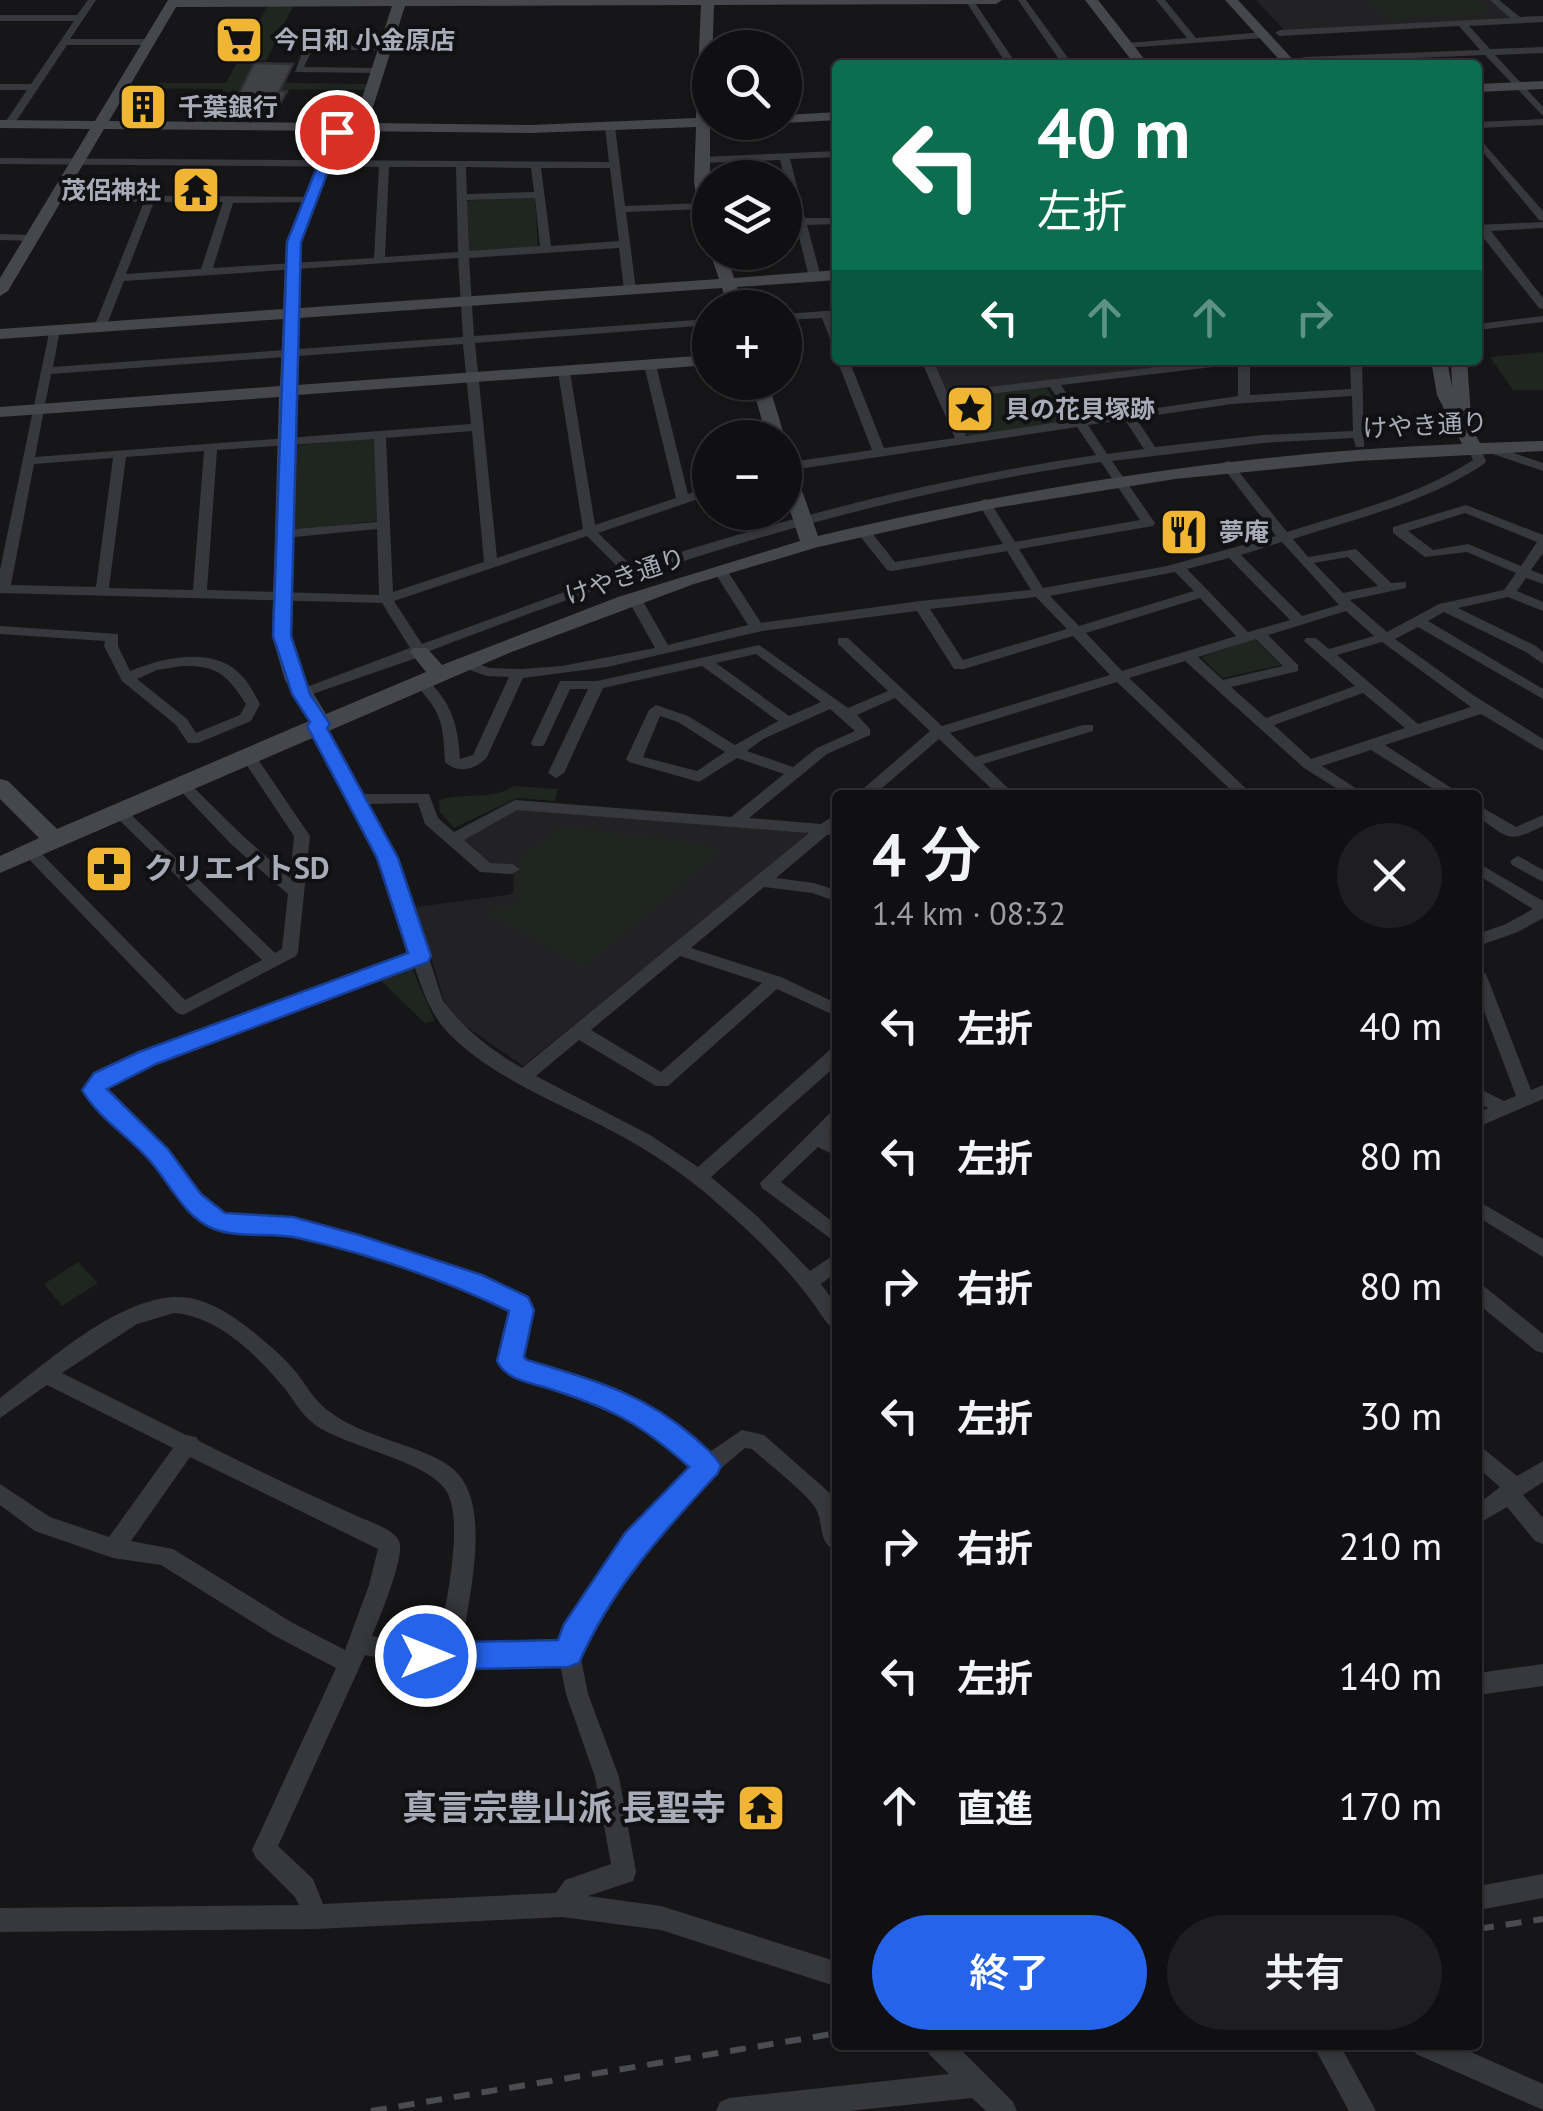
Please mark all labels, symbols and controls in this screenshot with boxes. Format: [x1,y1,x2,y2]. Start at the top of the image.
supermarket icon: 今日和 小金原店 [213,14,265,66]
place label: 今日和 小金原店 [274,24,455,56]
map controls [692,30,802,530]
button: search [692,30,802,140]
building icon: 千葉銀行 [117,81,169,133]
text: 40 m [1037,87,1190,177]
pin [295,90,380,175]
place label: 千葉銀行 [178,91,278,123]
icon: left [872,100,1002,230]
icon: arrive [310,105,365,160]
button: layers [692,160,802,270]
temple icon: 茂侶神社 [170,164,222,216]
place label: 茂侶神社 [61,174,161,206]
text: 左折 [1037,181,1127,239]
button: + [692,290,802,400]
icon: left [972,290,1027,345]
icon: ahead [1077,290,1132,345]
icon: ahead [1182,290,1237,345]
icon: right [1287,290,1342,345]
place icon: 貝の花貝塚跡 [944,383,996,435]
place label: 貝の花貝塚跡 [1005,393,1155,425]
street label: けやき通り [1362,406,1488,444]
button: − [692,420,802,530]
restaurant icon: 夢庵 [1158,506,1210,558]
place label: 夢庵 [1219,516,1269,548]
street label: けやき通り [561,541,689,611]
text: 4 分 [872,815,981,893]
button: close [1337,823,1442,928]
pharmacy icon: クリエイトSD [83,843,135,895]
place label: クリエイトSD [144,848,329,887]
text: 1.4 km · 08:32 [872,892,1066,934]
icon: left [872,998,927,1053]
text: 40 m [1360,1001,1442,1050]
text: 左折 [957,1003,1033,1052]
icon: left [872,1128,927,1183]
text: 80 m [1360,1131,1442,1180]
text: 左折 [957,1133,1033,1182]
icon: right [872,1258,927,1313]
text: 80 m [1360,1261,1442,1310]
text: 右折 [957,1263,1033,1312]
icon: left [872,1388,927,1443]
text: 30 m [1360,1391,1442,1440]
text: 左折 [957,1393,1033,1442]
icon: right [872,1518,927,1573]
text: 210 m [1339,1521,1442,1570]
text: 右折 [957,1523,1033,1572]
position arrow [374,1604,478,1708]
icon: left [872,1648,927,1703]
text: 140 m [1339,1651,1442,1700]
text: 左折 [957,1653,1033,1702]
icon: ahead [872,1778,927,1833]
text: 170 m [1339,1781,1442,1830]
temple icon: 真言宗豊山派 長聖寺 [735,1782,787,1834]
text: 直進 [957,1783,1033,1832]
place label: 真言宗豊山派 長聖寺 [402,1784,726,1830]
button: 終了 [872,1915,1147,2030]
button: 共有 [1167,1915,1442,2030]

